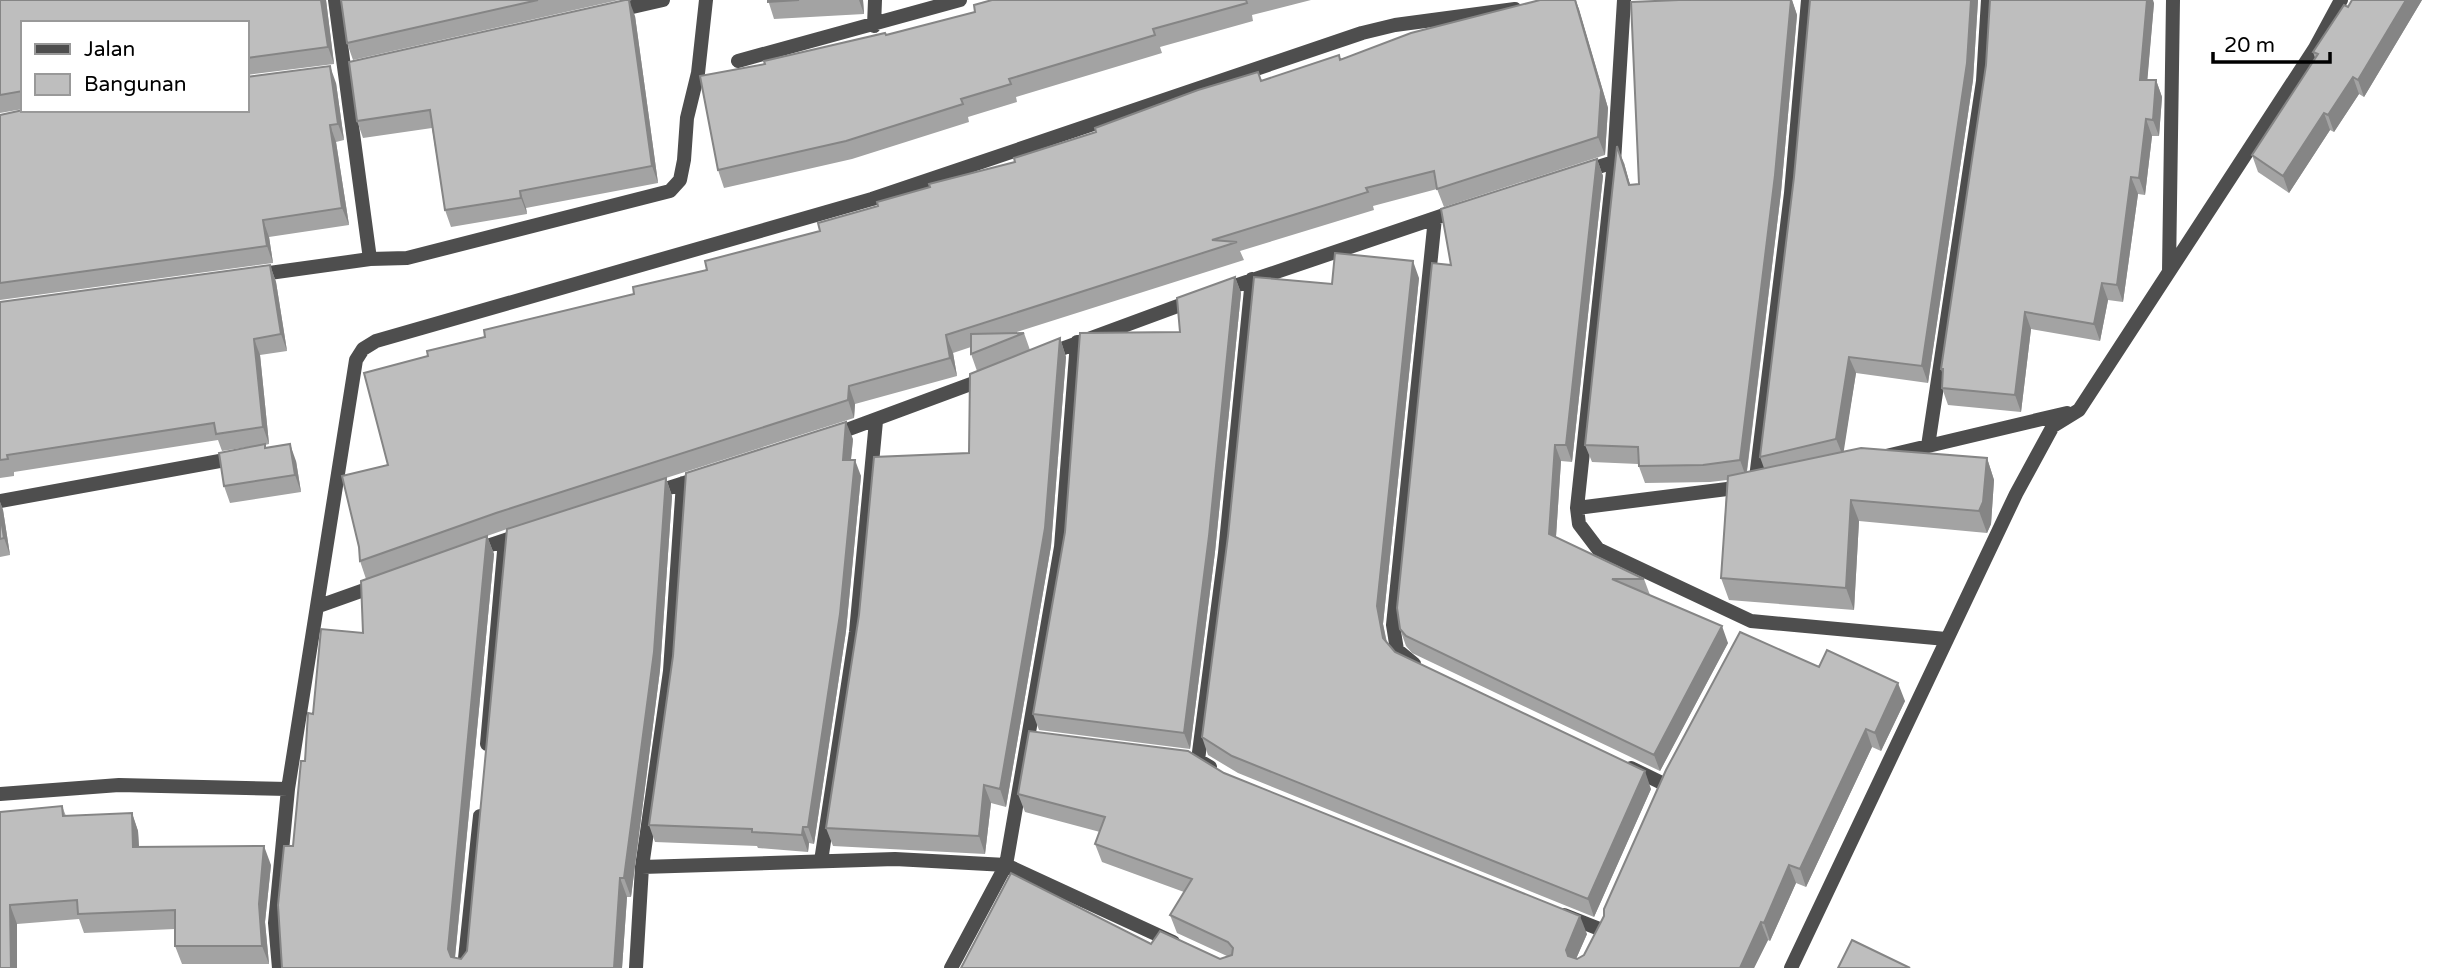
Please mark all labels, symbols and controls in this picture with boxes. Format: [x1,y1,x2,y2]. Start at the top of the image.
legend [21,21,248,112]
scale bar [2213,21,2330,65]
text: 20 m [2224,33,2275,58]
text: Jalan [84,37,135,62]
text: Bangunan [84,72,187,97]

